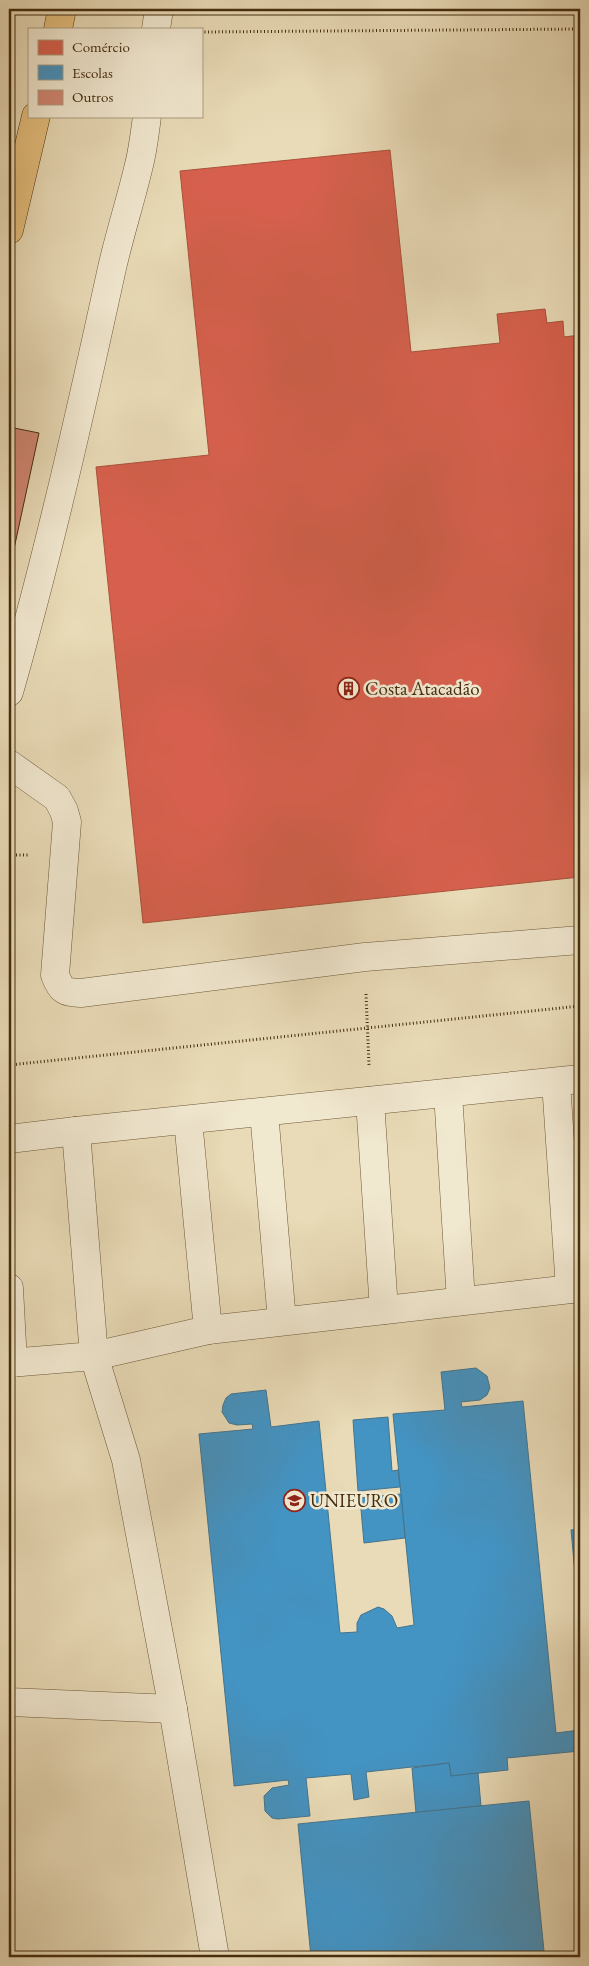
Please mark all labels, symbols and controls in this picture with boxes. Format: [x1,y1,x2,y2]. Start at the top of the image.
legend [28,28,202,118]
text: Comércio [72,37,130,56]
text: Escolas [72,63,113,82]
text: Outros [72,87,113,106]
building icon: Costa Atacadão [337,676,361,700]
place label: Costa Atacadão [365,676,480,701]
school or university icon: UNIEURO [282,1488,306,1512]
place label: UNIEURO [310,1488,398,1513]

